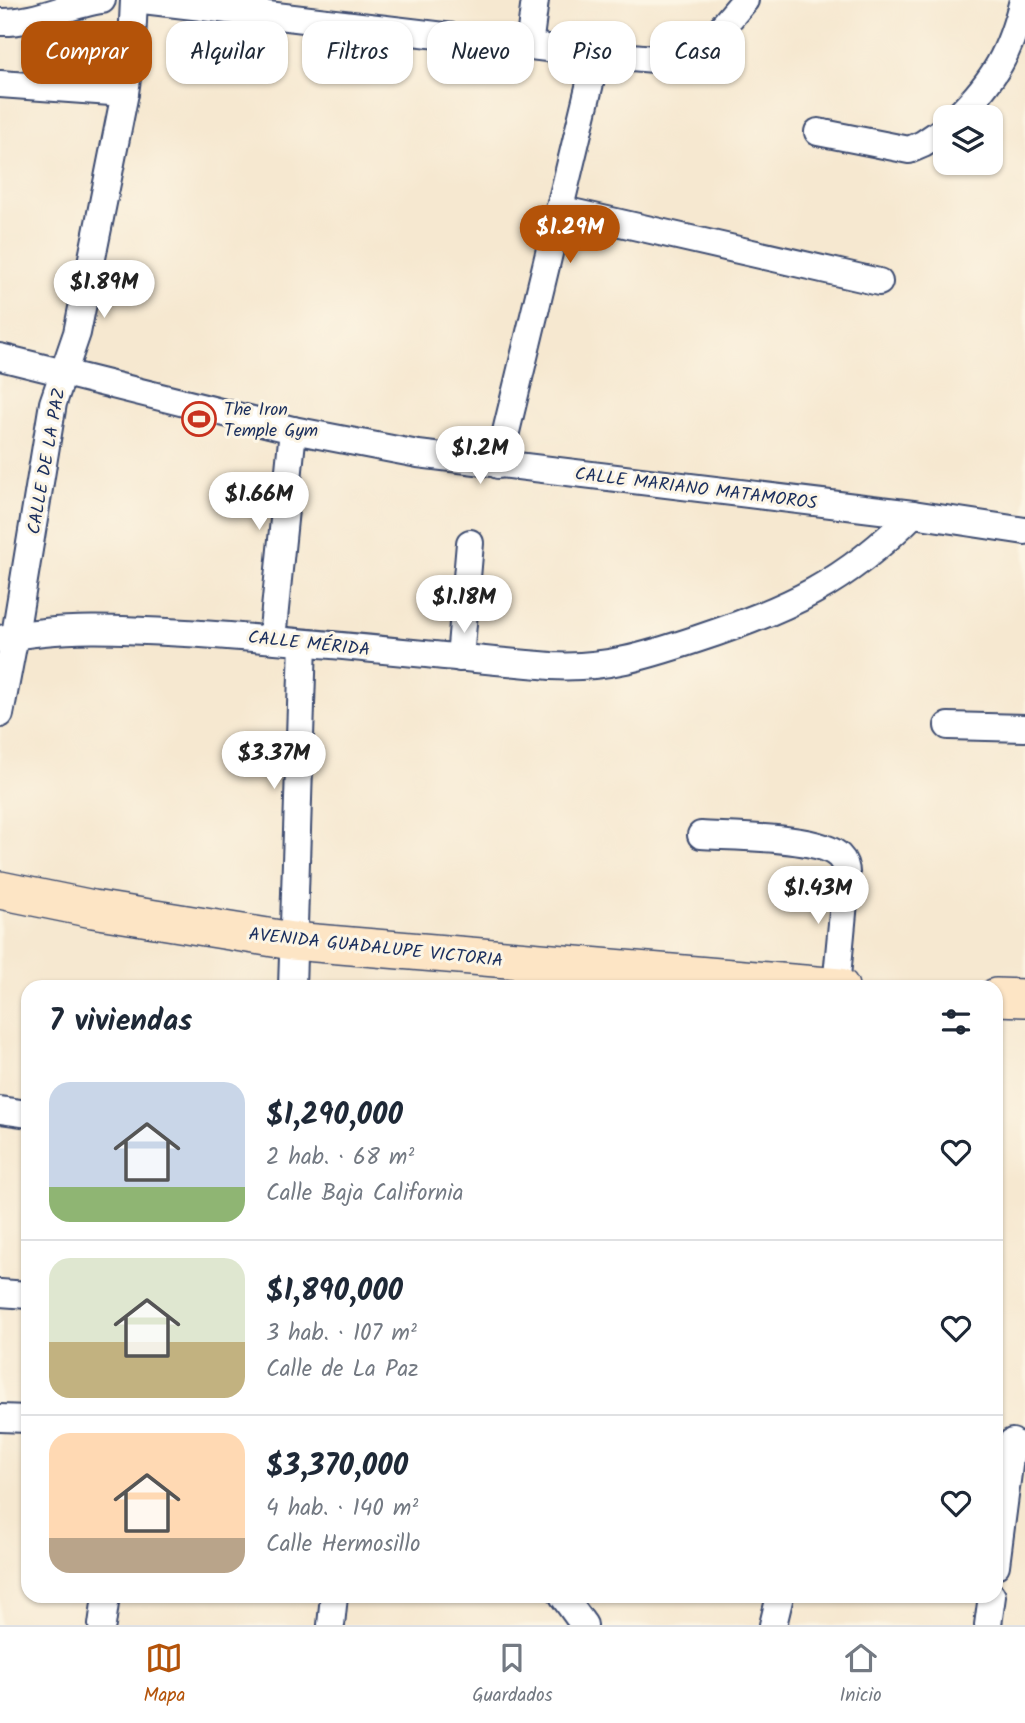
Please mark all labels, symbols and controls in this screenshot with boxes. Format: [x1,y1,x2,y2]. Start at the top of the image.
chip: Comprar [21,21,152,84]
chip: Alquilar [166,21,288,84]
chip: Filtros [302,21,413,84]
chip: Nuevo [427,21,534,84]
chip: Piso [548,21,636,84]
chip: Casa [650,21,745,84]
map controls [933,105,1003,175]
button: layers [933,105,1003,175]
pin: $1.29M [513,205,627,265]
text: $1.29M [536,210,604,246]
pin: $1.89M [47,260,161,320]
text: $1.89M [70,265,138,301]
street label: CALLE DE LA PAZ [20,386,75,537]
place label: The Iron Temple Gym [224,396,318,446]
sports icon: The Iron Temple Gym [180,400,218,438]
pin: $1.2M [431,426,529,486]
text: $1.2M [452,431,508,467]
street label: CALLE MARIANO MATAMOROS [573,460,819,519]
pin: $1.66M [202,472,316,532]
text: $1.66M [225,477,293,513]
pin: $1.18M [407,576,521,635]
text: $1.18M [432,580,496,616]
street label: CALLE MÉRIDA [246,624,371,665]
pin: $3.37M [217,732,331,791]
text: $3.37M [238,736,310,772]
pin: $1.43M [761,866,875,926]
text: $1.43M [784,871,852,907]
street label: AVENIDA GUADALUPE VICTORIA [247,921,505,976]
text: 7 viviendas [49,998,192,1046]
icon: filters [937,1003,975,1041]
text: $1,290,000 [266,1092,403,1140]
icon: home [105,1110,189,1194]
icon: heart [937,1133,975,1171]
text: 2 hab. · 68 m² [266,1140,414,1176]
text: Calle Baja California [266,1176,464,1212]
text: $1,890,000 [266,1268,403,1316]
icon: home [105,1286,189,1370]
icon: heart [937,1309,975,1347]
text: 3 hab. · 107 m² [266,1316,417,1352]
text: Calle de La Paz [266,1352,418,1388]
text: $3,370,000 [266,1443,408,1491]
icon: home [105,1461,189,1545]
icon: heart [937,1484,975,1522]
text: 4 hab. · 140 m² [266,1491,418,1527]
text: Calle Hermosillo [266,1527,420,1563]
tab: Mapa [143,1639,185,1711]
tab: Guardados [472,1639,553,1711]
tab: Inicio [839,1639,882,1711]

